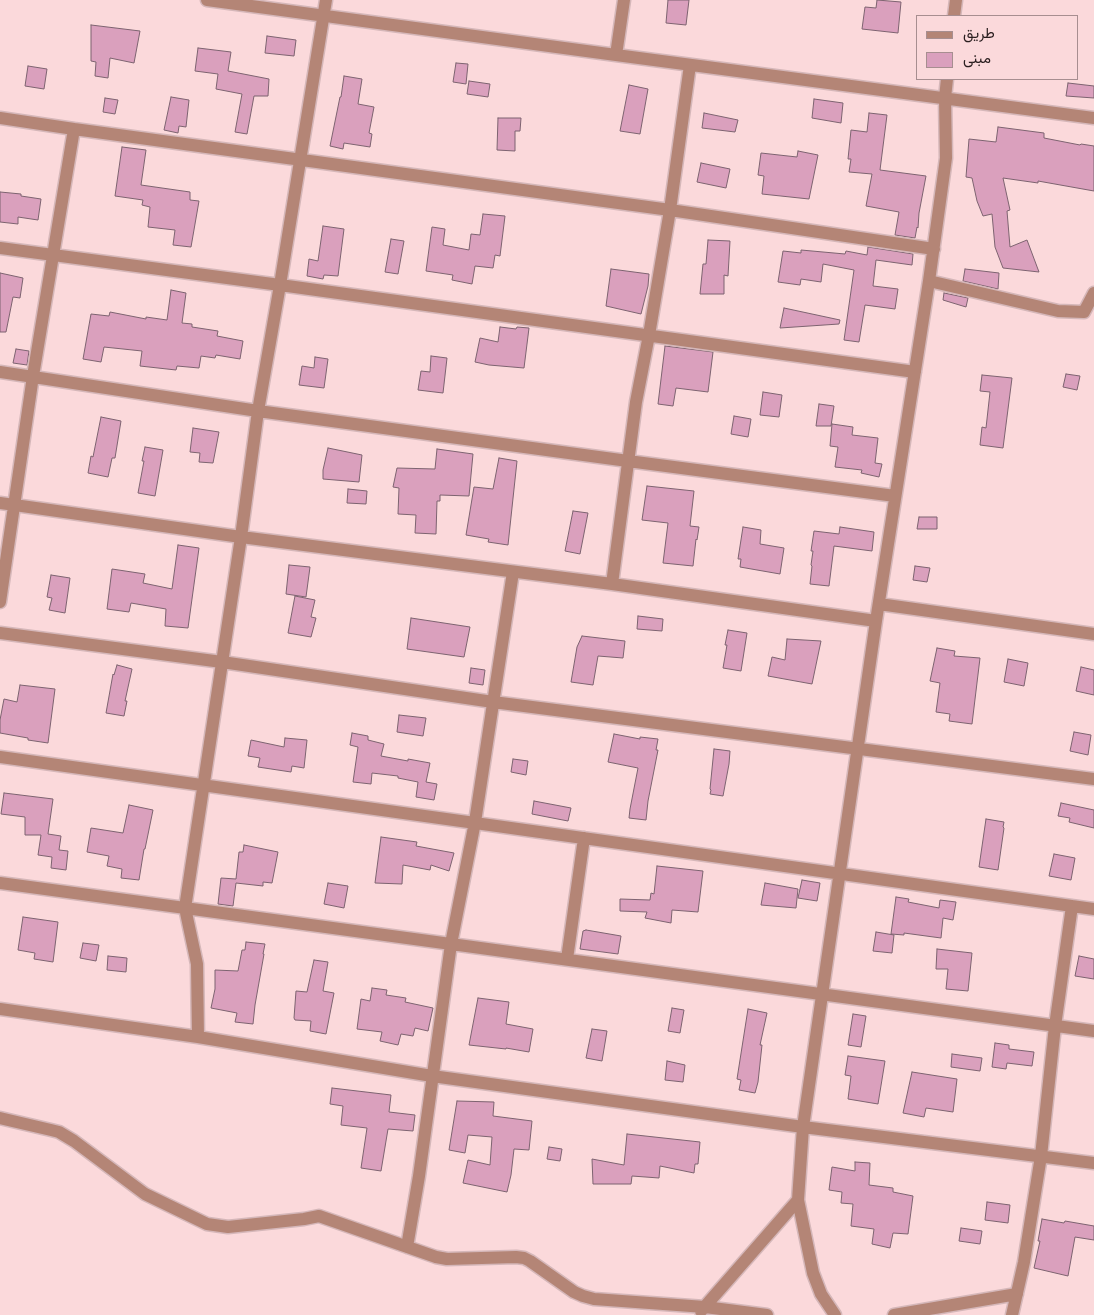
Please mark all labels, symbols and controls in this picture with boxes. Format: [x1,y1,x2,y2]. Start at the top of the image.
legend [916,15,1079,80]
text: طريق [963,24,995,43]
text: مبنى [963,49,991,68]

